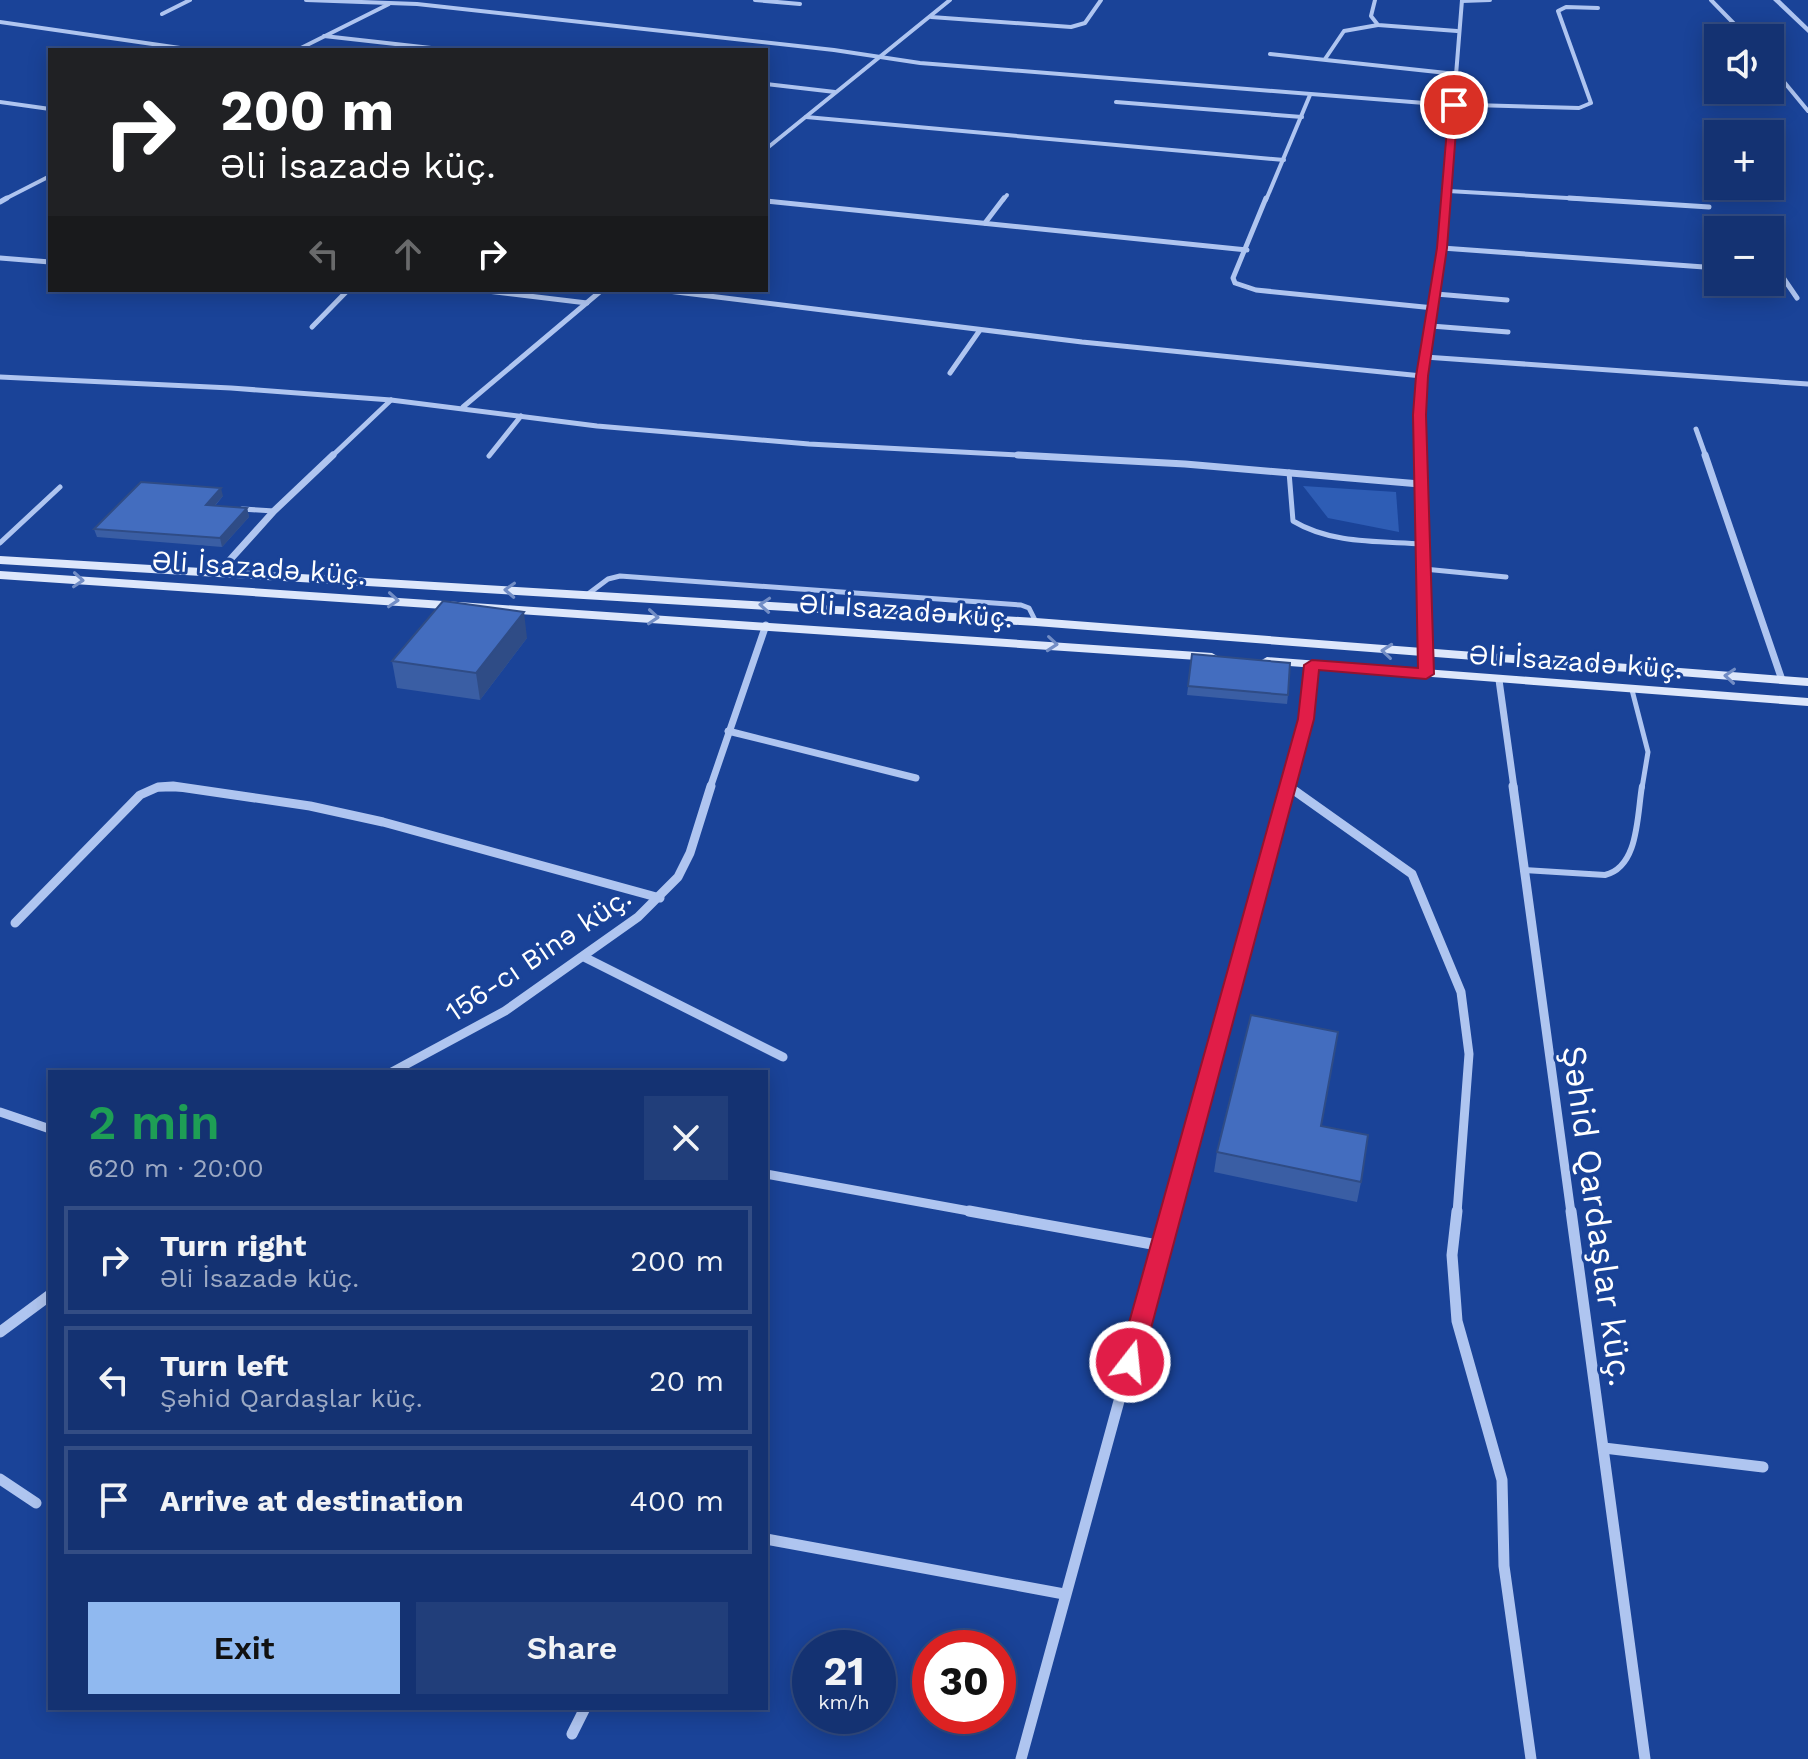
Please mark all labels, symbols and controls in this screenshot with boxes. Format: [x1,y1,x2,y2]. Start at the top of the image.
map controls [1704,24,1784,296]
button: sound [1704,24,1784,104]
pin [1420,71,1488,139]
text: 200 m [220,78,394,144]
icon: right [88,80,192,184]
icon: arrive [1432,83,1476,127]
button: + [1704,120,1784,200]
text: Əli İsazadə küç. [220,145,496,187]
button: − [1704,216,1784,296]
icon: left [302,232,346,276]
icon: ahead [386,232,430,276]
icon: right [470,232,514,276]
street label: Əli İsazadə küç. [151,544,367,591]
one-way arrow [72,571,85,588]
one-way arrow [503,581,516,598]
street label: Əli İsazadə küç. [798,587,1014,634]
one-way arrow [387,591,400,608]
one-way arrow [758,597,771,614]
one-way arrow [647,608,660,625]
one-way arrow [1046,635,1059,652]
street label: Əli İsazadə küç. [1468,638,1684,685]
one-way arrow [1380,642,1393,659]
one-way arrow [1723,668,1736,685]
street label: 156-cı Binə küç. [439,880,637,1029]
street label: Şəhid Qardaşlar küç. [1554,1043,1642,1389]
text: 2 min [88,1094,220,1151]
button: close [644,1096,728,1180]
text: 620 m · 20:00 [88,1153,264,1183]
text: Turn right [160,1228,306,1263]
icon: right [92,1238,136,1282]
text: 200 m [630,1243,724,1278]
text: Əli İsazadə küç. [160,1263,359,1293]
position arrow [1088,1320,1172,1404]
text: Turn left [160,1348,288,1383]
icon: left [92,1358,136,1402]
text: 20 m [649,1363,724,1398]
text: Şəhid Qardaşlar küç. [160,1383,423,1413]
icon: arrive [92,1478,136,1522]
text: Arrive at destination [160,1483,464,1518]
text: 400 m [630,1483,724,1518]
button: Exit [88,1602,400,1694]
button: Share [416,1602,728,1694]
speed limit sign: 30 [912,1630,1016,1734]
text: 21 [823,1648,865,1695]
text: km/h [818,1690,870,1714]

